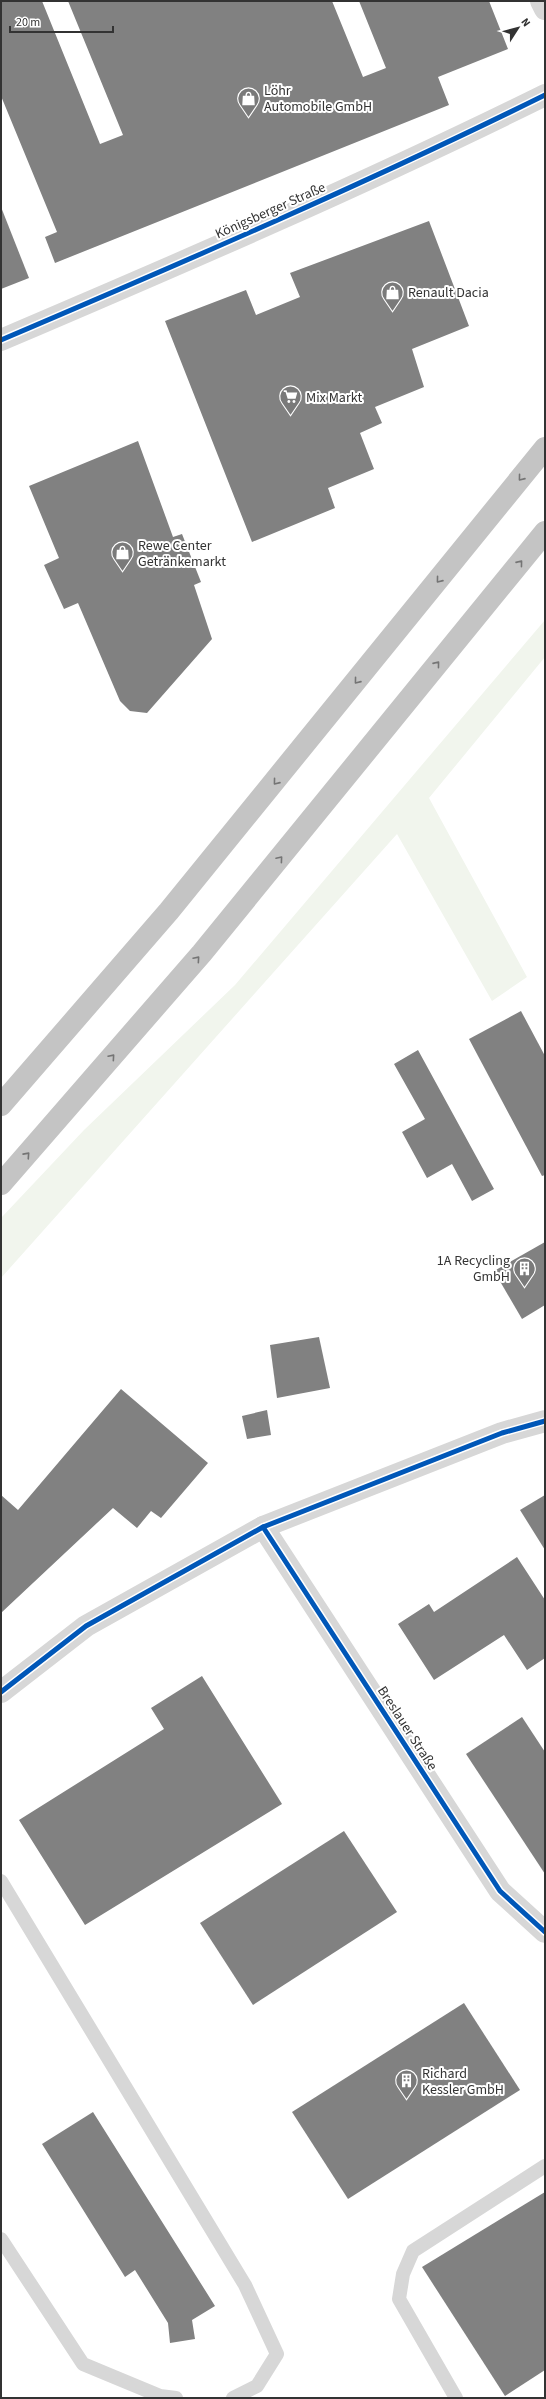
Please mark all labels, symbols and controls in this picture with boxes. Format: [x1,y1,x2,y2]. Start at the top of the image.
scale bar [10,8,113,34]
north arrow [498,8,538,48]
text: 20 m [16,14,40,31]
text: N [517,15,534,30]
place label: Löhr Automobile GmbH [264,81,372,117]
shop icon: Löhr Automobile GmbH [235,85,261,118]
street label: Königsberger Straße [212,178,329,244]
shop icon: Renault Dacia [380,279,406,312]
place label: Renault Dacia [408,283,489,303]
supermarket icon: Mix Markt [278,384,304,417]
place label: Mix Markt [306,388,362,408]
one-way arrow [518,474,525,481]
place label: Rewe Center Getränkemarkt [138,536,226,572]
shop icon: Rewe Center Getränkemarkt [110,540,136,573]
one-way arrow [515,561,522,568]
one-way arrow [437,575,444,582]
one-way arrow [433,661,440,668]
one-way arrow [355,676,362,683]
one-way arrow [273,777,280,785]
one-way arrow [276,856,283,863]
one-way arrow [193,956,200,963]
one-way arrow [108,1055,115,1062]
one-way arrow [22,1153,29,1160]
place label: 1A Recycling GmbH [437,1251,510,1287]
building icon: 1A Recycling GmbH [512,1255,538,1288]
street label: Breslauer Straße [372,1682,442,1775]
place label: Richard Kessler GmbH [422,2064,504,2100]
building icon: Richard Kessler GmbH [393,2068,419,2101]

